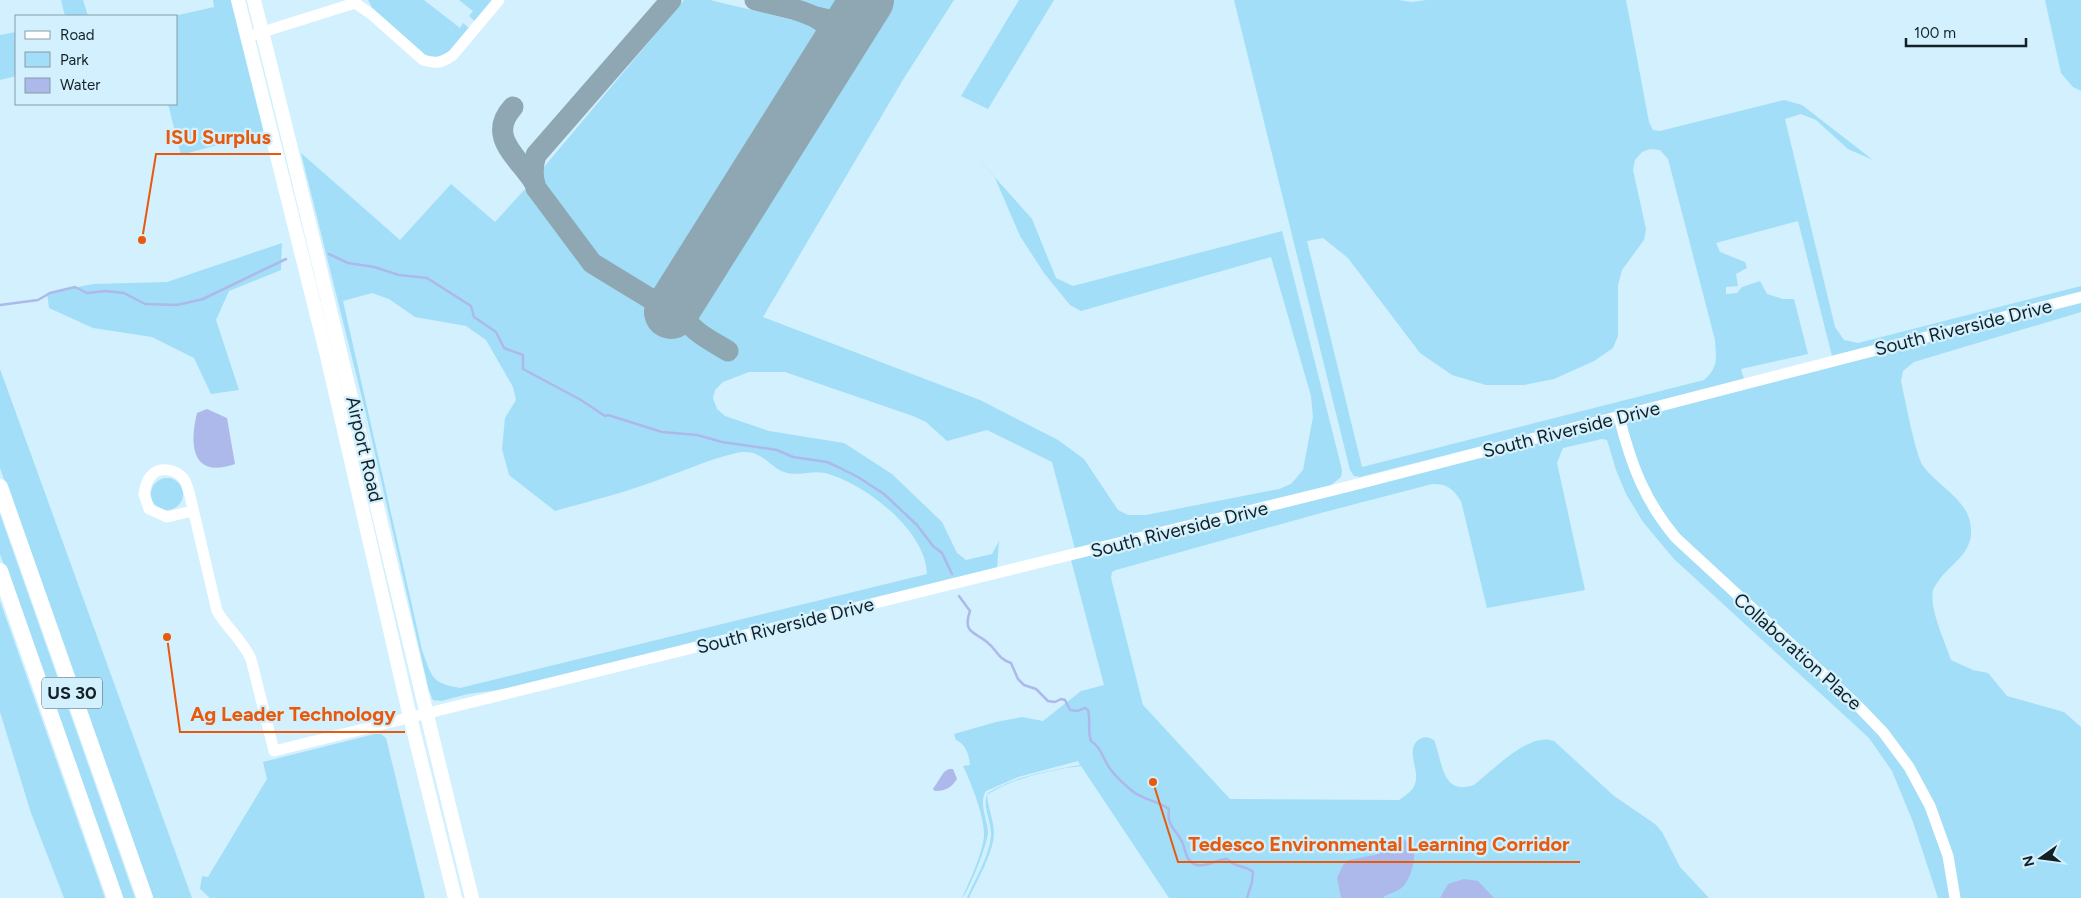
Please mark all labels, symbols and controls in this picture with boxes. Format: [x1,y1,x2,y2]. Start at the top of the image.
legend [15,15,178,105]
scale bar [1906,15,2026,47]
text: 100 m [1914,24,1956,42]
text: Road [60,26,95,44]
text: Park [60,51,89,69]
text: Water [60,76,100,94]
callout: ISU Surplus [156,119,281,154]
text: ISU Surplus [165,125,271,149]
street label: South Riverside Drive [1872,294,2054,361]
street label: Airport Road [341,394,388,504]
street label: South Riverside Drive [1480,396,1662,463]
street label: South Riverside Drive [1088,496,1270,563]
street label: Collaboration Place [1729,588,1866,715]
street label: South Riverside Drive [694,592,876,659]
road number: US 30 [42,678,102,708]
callout: Ag Leader Technology [180,697,405,732]
text: Ag Leader Technology [190,702,396,726]
callout: Tedesco Environmental Learning Corridor [1178,827,1580,862]
text: Tedesco Environmental Learning Corridor [1188,832,1570,856]
north arrow [2016,833,2066,883]
text: N [2019,854,2038,868]

